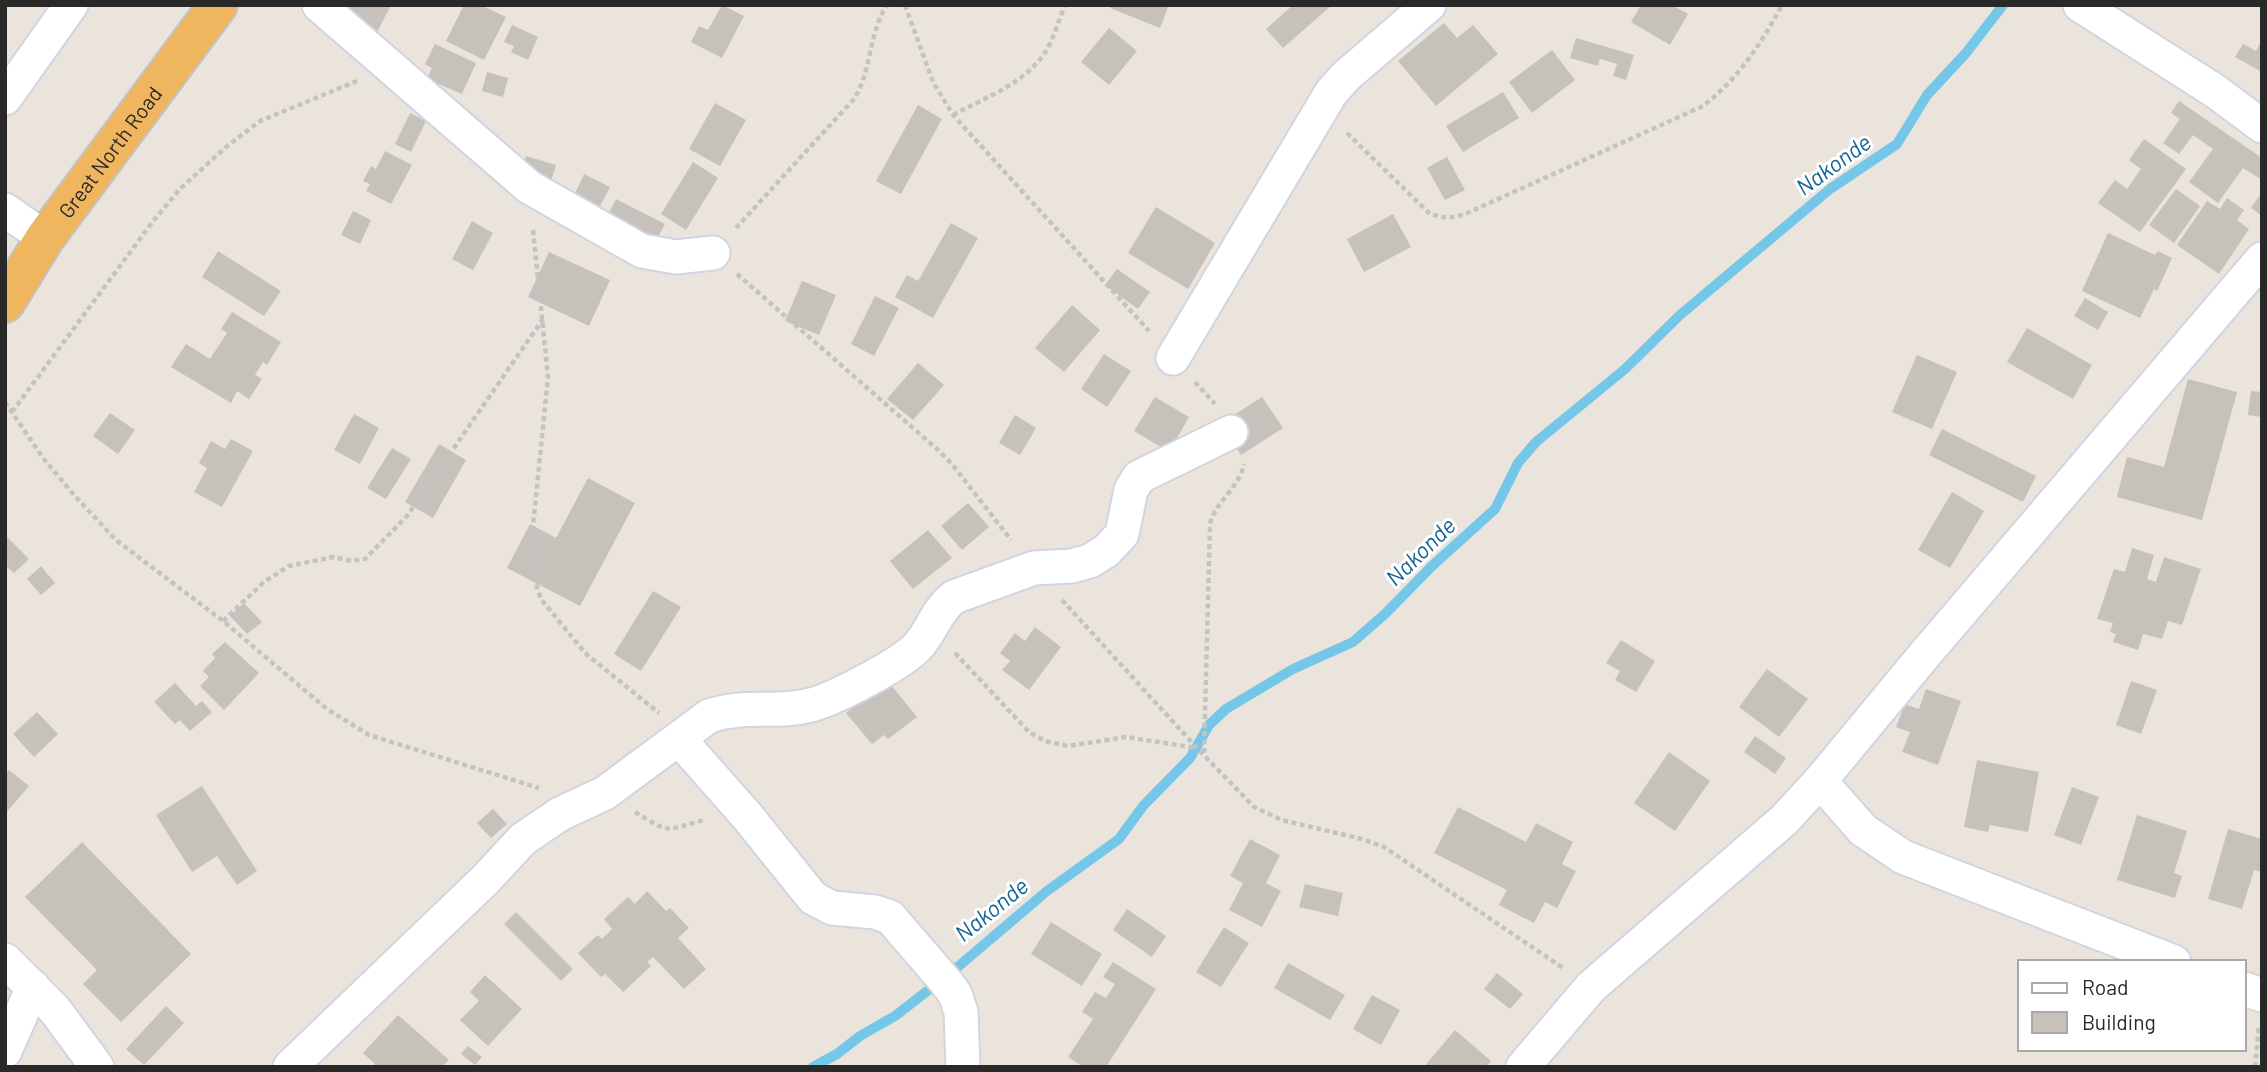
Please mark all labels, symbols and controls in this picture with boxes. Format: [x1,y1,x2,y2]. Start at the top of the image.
street label: Great North Road [52,81,166,222]
water label: Nakonde [1790,127,1876,201]
water label: Nakonde [1379,511,1461,591]
water label: Nakonde [949,871,1033,947]
legend [2018,960,2246,1051]
text: Road [2082,974,2128,999]
text: Building [2082,1009,2156,1034]

